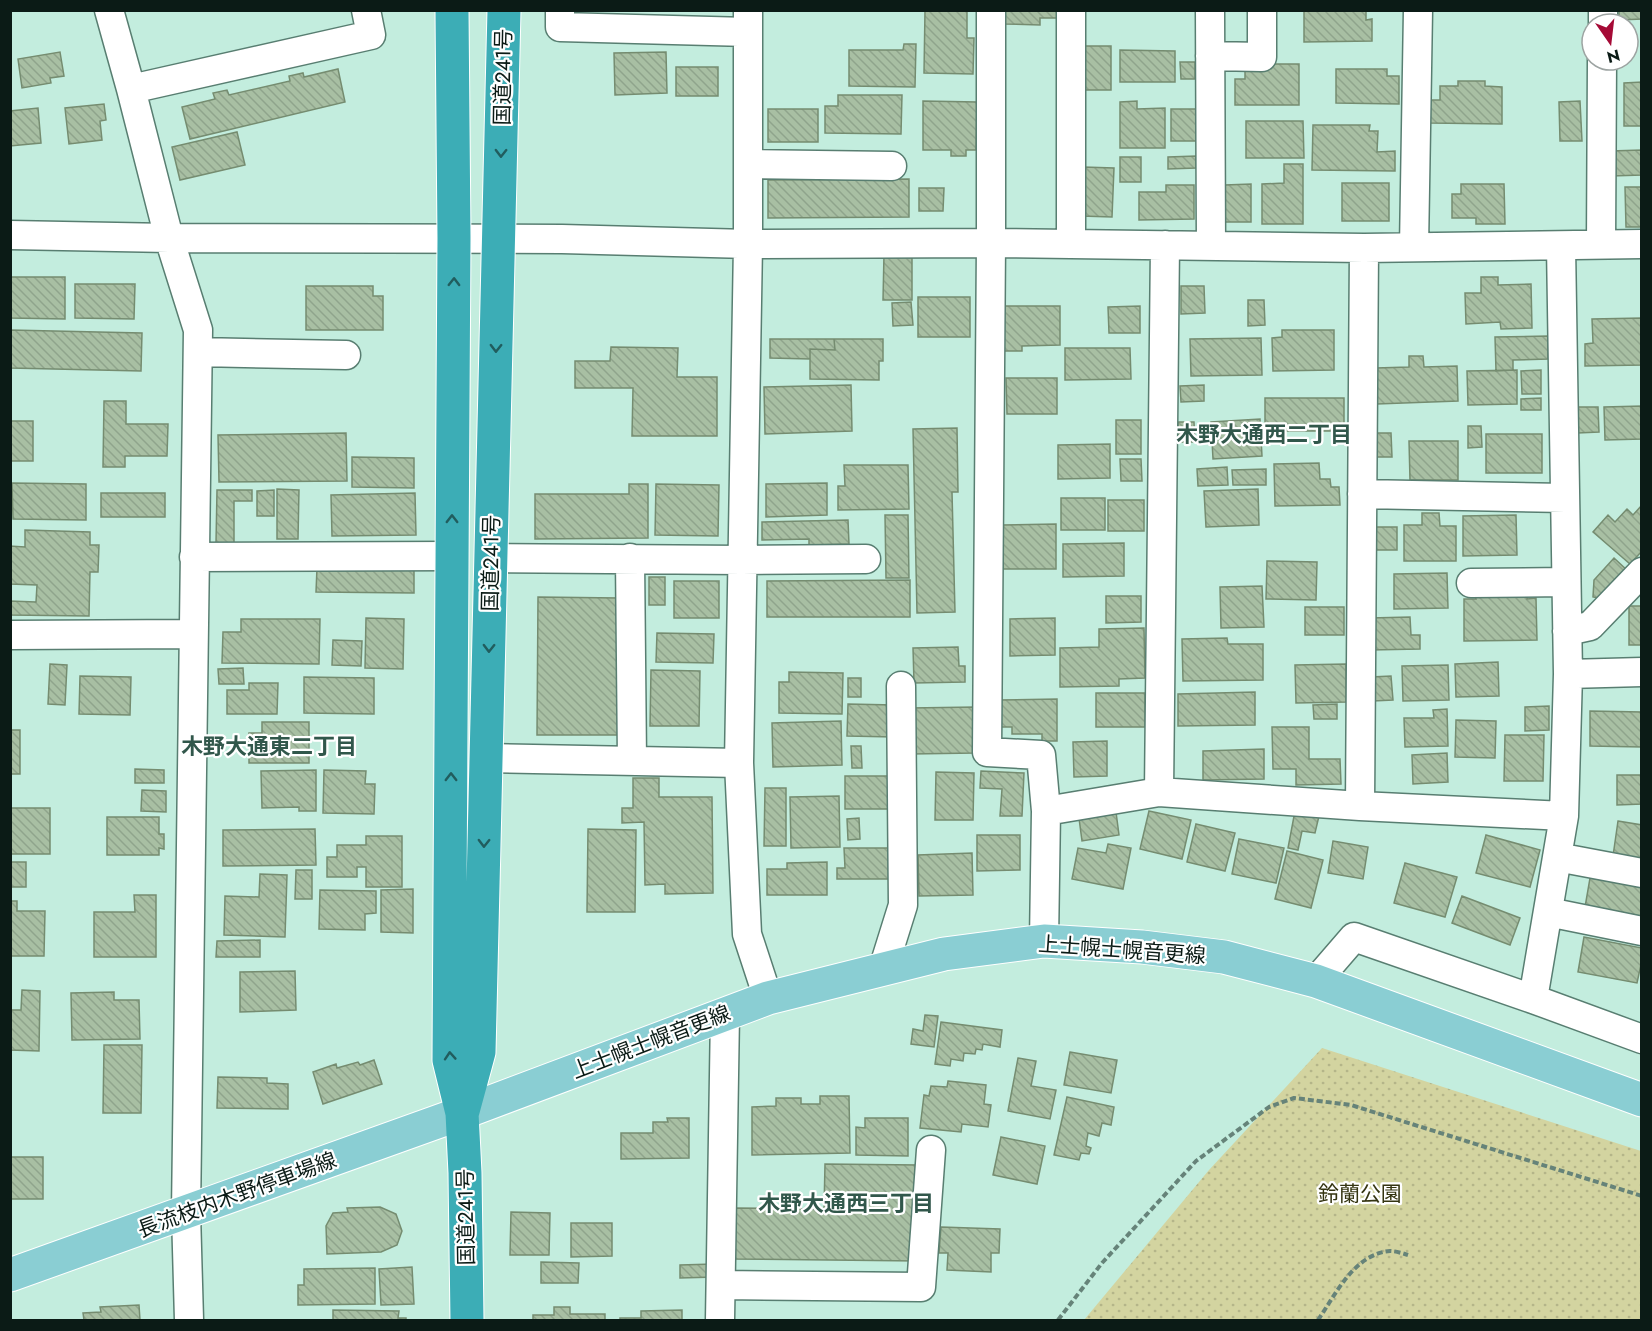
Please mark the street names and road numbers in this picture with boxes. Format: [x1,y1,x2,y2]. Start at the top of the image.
street label: 国道241号 [487,28,519,126]
street label: 国道241号 [475,514,507,612]
street label: 上士幌士幌音更線 [1037,929,1207,971]
street label: 上士幌士幌音更線 [567,998,735,1086]
street label: 長流枝内木野停車場線 [133,1145,341,1245]
street label: 国道241号 [450,1168,482,1266]

